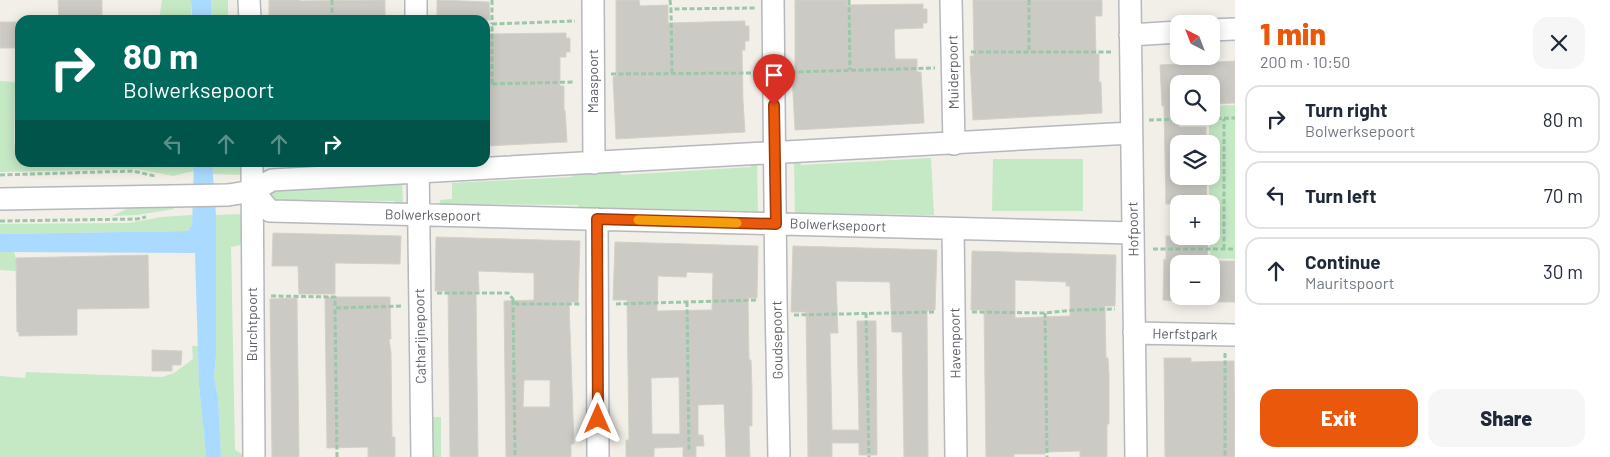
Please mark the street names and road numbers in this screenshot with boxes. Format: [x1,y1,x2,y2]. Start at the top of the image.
street label: Muiderpoort [943,35,962,109]
street label: Maaspoort [584,49,601,113]
street label: Hofpoort [1124,201,1141,257]
street label: Bolwerksepoort [385,205,481,224]
street label: Bolwerksepoort [790,214,887,235]
street label: Burchtpoort [243,287,260,361]
street label: Catharijnepoort [410,288,429,384]
street label: Goudsepoort [767,300,786,380]
street label: Havenpoort [945,307,964,379]
street label: Herfstpark [1152,324,1218,343]

